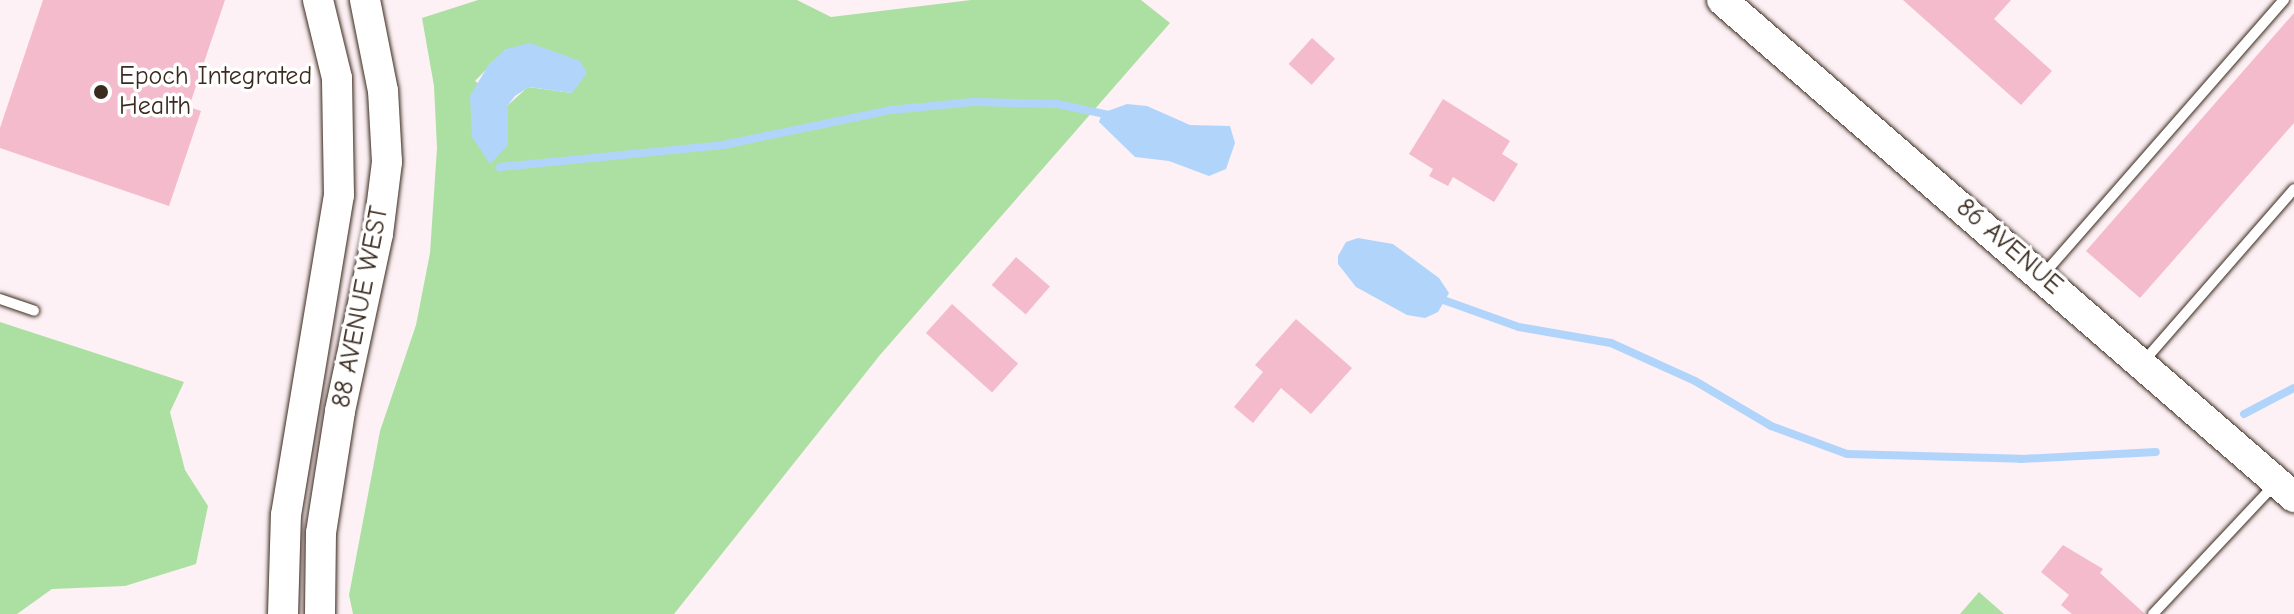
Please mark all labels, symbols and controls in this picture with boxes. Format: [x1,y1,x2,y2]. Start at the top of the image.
place label: Epoch Integrated Health [119,61,312,122]
marker: Epoch Integrated Health [90,81,112,103]
street label: 86 AVENUE [1950,192,2068,302]
street label: 88 AVENUE WEST [326,204,396,410]

